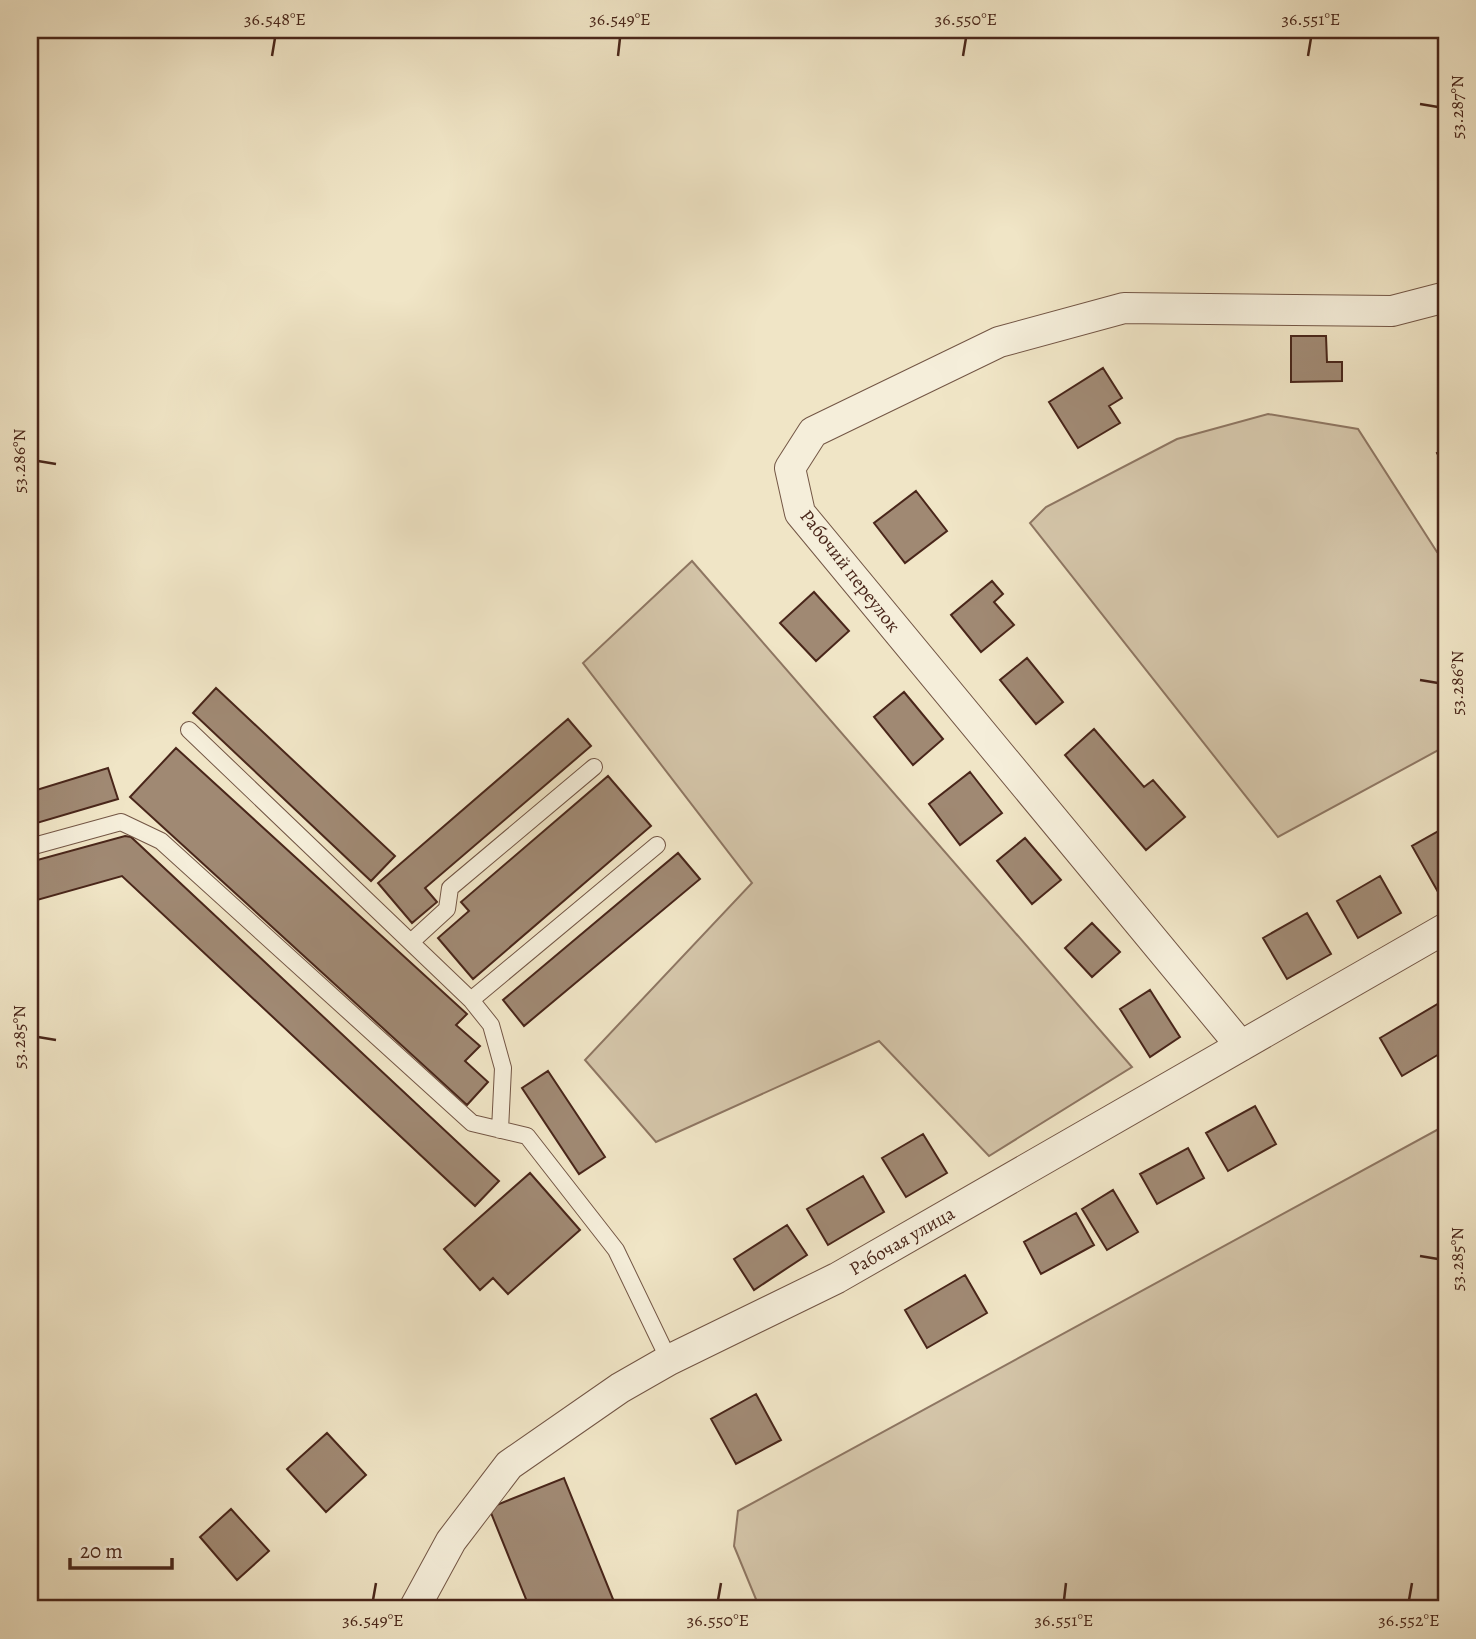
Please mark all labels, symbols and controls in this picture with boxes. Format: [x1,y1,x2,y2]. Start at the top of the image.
text: 36.548°E [244,7,306,31]
text: 36.549°E [589,7,651,31]
text: 36.550°E [935,7,997,31]
text: 36.551°E [1281,7,1341,31]
text: 53.287°N [1445,75,1469,139]
text: 53.286°N [7,429,31,493]
street label: Рабочий переулок [794,504,906,638]
text: 53.286°N [1445,651,1469,715]
text: 53.285°N [7,1005,31,1069]
street label: Рабочая улица [845,1200,960,1282]
text: 53.285°N [1445,1227,1469,1291]
scale bar [70,1527,172,1571]
text: 20 m [80,1537,123,1565]
text: 36.549°E [342,1608,404,1632]
text: 36.550°E [687,1608,749,1632]
text: 36.551°E [1034,1608,1094,1632]
text: 36.552°E [1378,1608,1440,1632]

